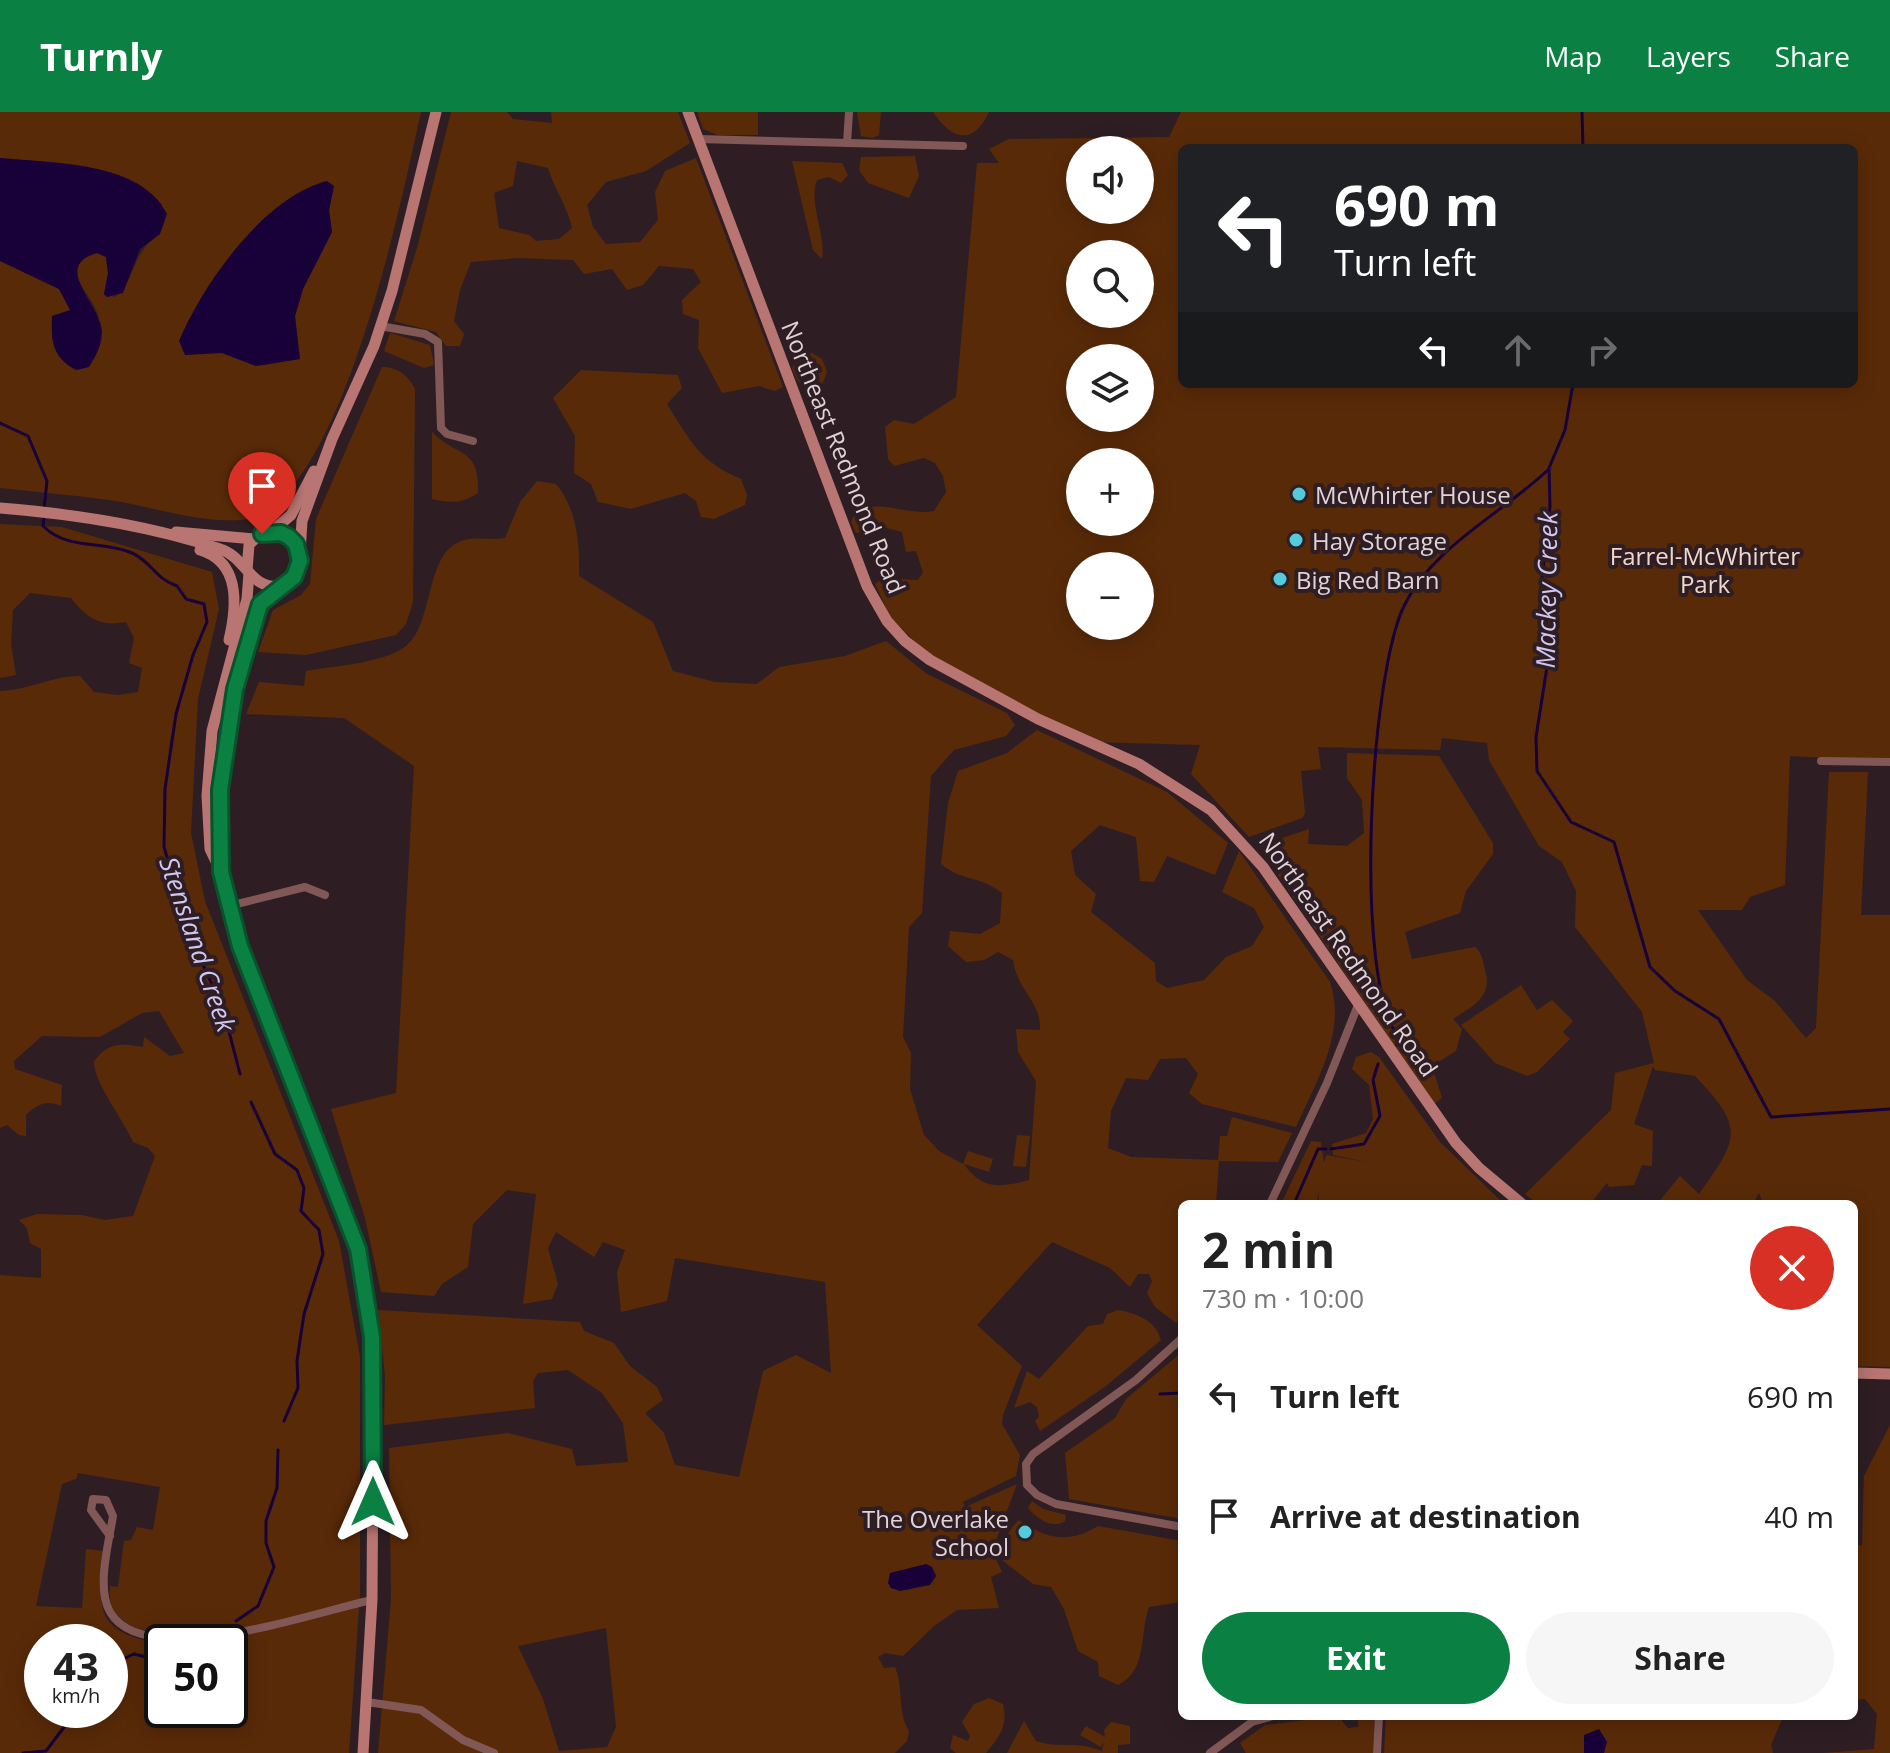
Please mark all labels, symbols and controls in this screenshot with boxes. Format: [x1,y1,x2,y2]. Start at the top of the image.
text: Turnly [40,30,162,82]
text: Map [1544,37,1602,75]
text: Layers [1646,37,1731,75]
text: Share [1775,37,1850,75]
map controls [1066,136,1154,640]
button: sound [1066,136,1154,224]
text: 690 m [1334,166,1500,242]
icon: left [1202,176,1306,280]
text: Turn left [1334,238,1476,287]
button: search [1066,240,1154,328]
street label: Northeast Redmond Road [774,316,914,598]
icon: left [1412,328,1456,372]
icon: ahead [1496,328,1540,372]
icon: right [1580,328,1624,372]
button: layers [1066,344,1154,432]
button: + [1066,448,1154,536]
pin [228,452,296,534]
icon: arrive [240,464,284,508]
place label: McWhirter House [1315,478,1511,511]
marker: McWhirter House [1290,485,1308,503]
water label: Mackey Creek [1527,510,1565,669]
place label: Hay Storage [1312,524,1447,557]
marker: Hay Storage [1287,531,1305,549]
park label: Farrel-McWhirter Park [1610,539,1800,600]
button: − [1066,552,1154,640]
place label: Big Red Barn [1296,563,1439,596]
marker: Big Red Barn [1271,570,1289,588]
street label: Northeast Redmond Road [1252,825,1446,1083]
water label: Stensland Creek [151,852,245,1038]
text: 2 min [1202,1217,1335,1282]
button: close [1750,1226,1834,1310]
text: 730 m · 10:00 [1202,1280,1364,1316]
icon: left [1202,1374,1246,1418]
text: Turn left [1270,1376,1400,1417]
text: 690 m [1747,1376,1834,1417]
position arrow [331,1460,415,1544]
icon: arrive [1202,1494,1246,1538]
text: Arrive at destination [1270,1496,1581,1537]
text: 40 m [1764,1496,1834,1537]
place label: The Overlake School [862,1502,1009,1563]
marker: The Overlake School [1016,1523,1034,1541]
button: Exit [1202,1612,1510,1704]
button: Share [1526,1612,1834,1704]
speed limit sign: 50 [144,1624,248,1728]
text: 43 [53,1638,99,1693]
text: km/h [52,1682,100,1709]

